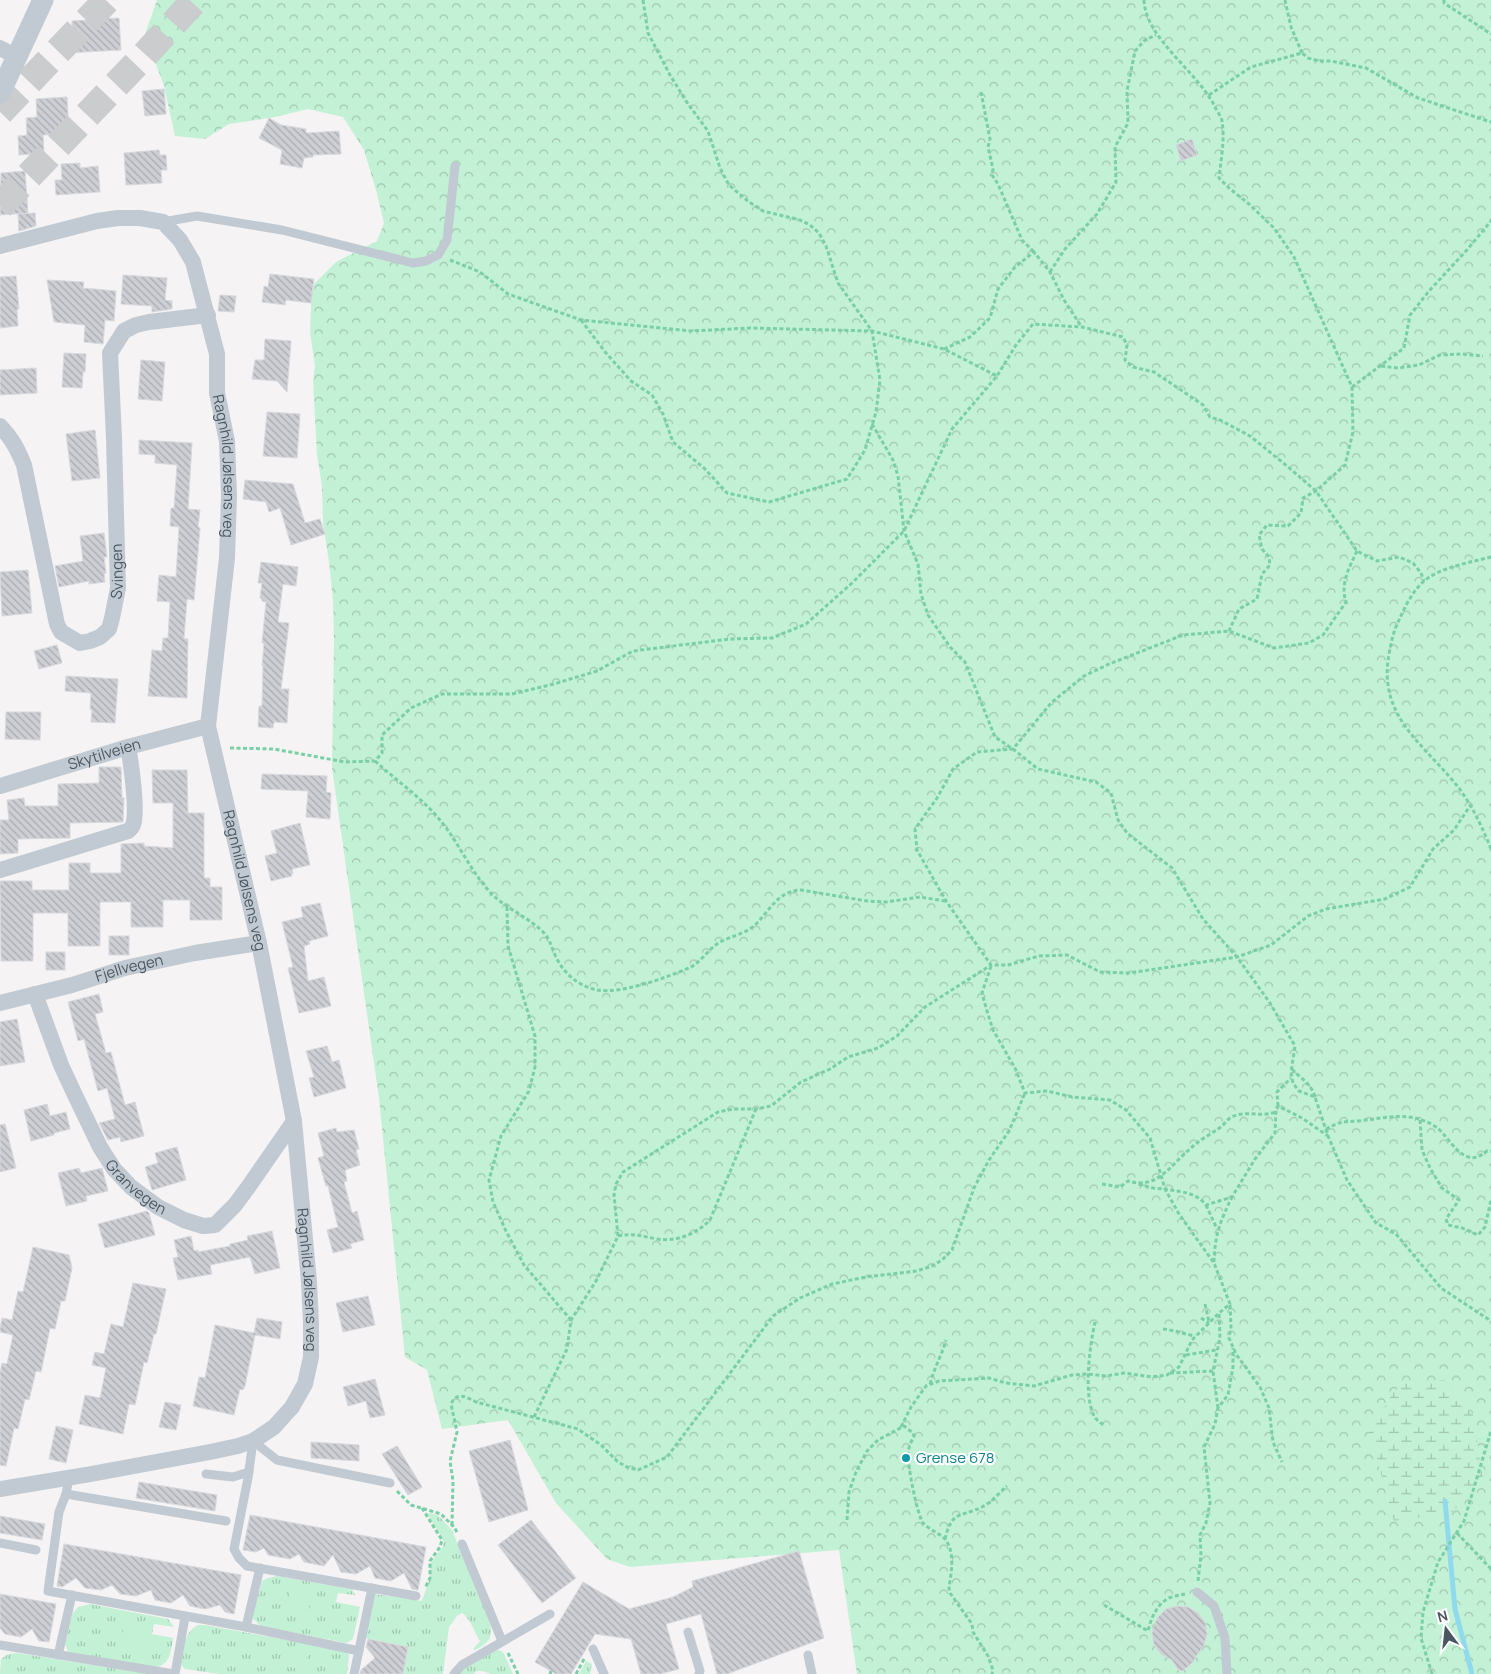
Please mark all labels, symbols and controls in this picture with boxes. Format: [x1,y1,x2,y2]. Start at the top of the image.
street label: Ragnhild Jølsens veg [208,393,240,538]
street label: Svingen [105,543,128,601]
street label: Skytilveien [65,733,143,775]
street label: Ragnhild Jølsens veg [218,808,271,953]
street label: Fjellvegen [92,949,165,987]
street label: Granvegen [101,1155,170,1219]
street label: Ragnhild Jølsens veg [292,1207,322,1352]
place label: Grense 678 [916,1447,994,1468]
marker: Grense 678 [900,1452,912,1464]
north arrow [1421,1604,1471,1654]
text: N [1435,1605,1450,1626]

